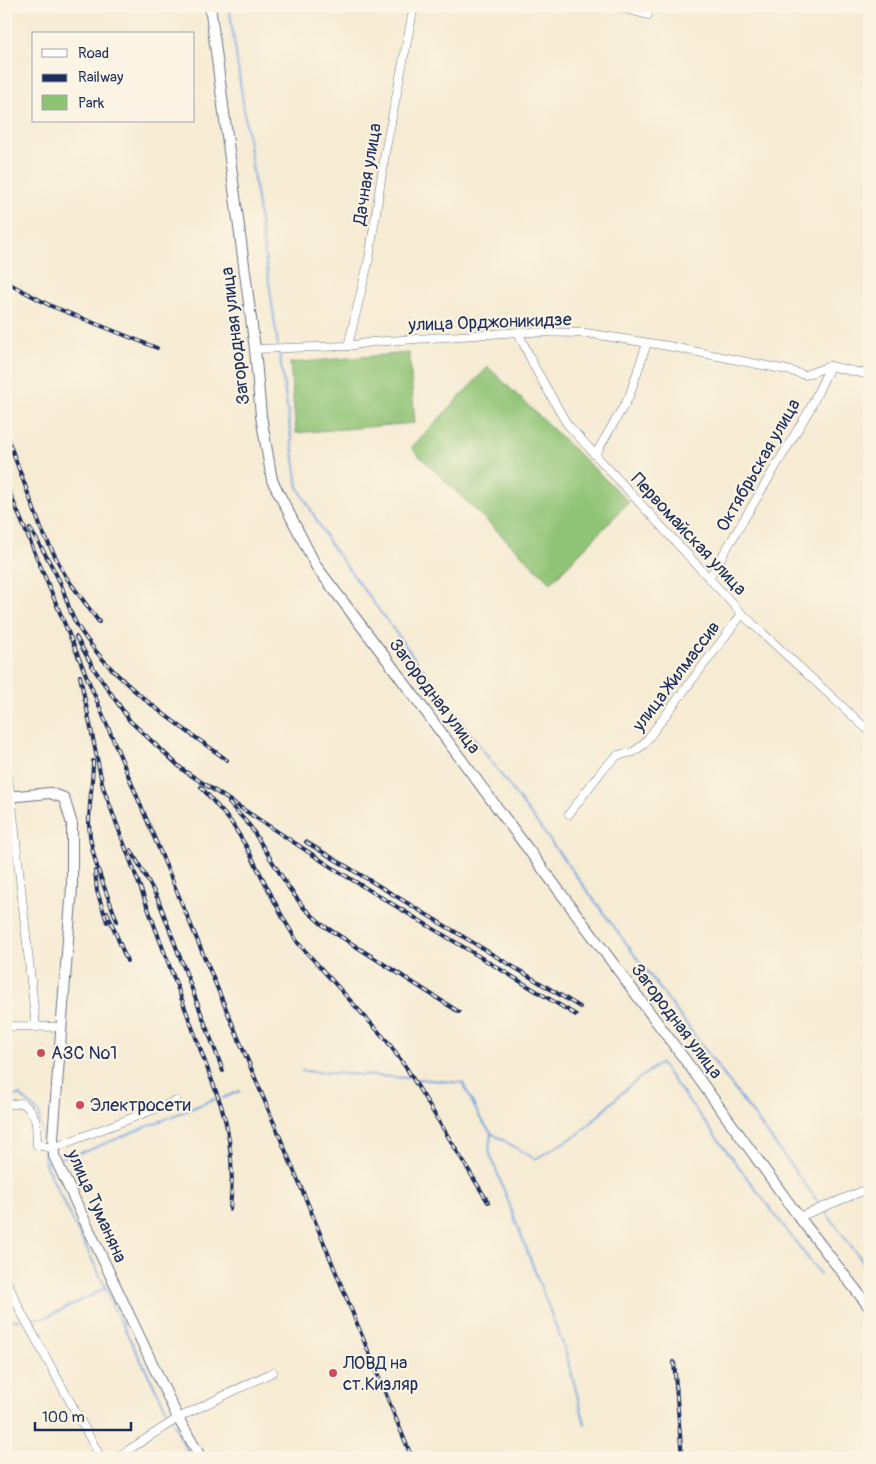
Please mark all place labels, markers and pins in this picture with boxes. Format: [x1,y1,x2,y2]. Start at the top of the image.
place label: АЗС №1 [51,1042,117,1065]
marker: АЗС №1 [35,1047,47,1059]
place label: Электросети [90,1094,191,1117]
marker: Электросети [74,1099,86,1111]
place label: ЛОВД на ст.Кизляр [342,1352,418,1396]
marker: ЛОВД на ст.Кизляр [327,1367,339,1379]

